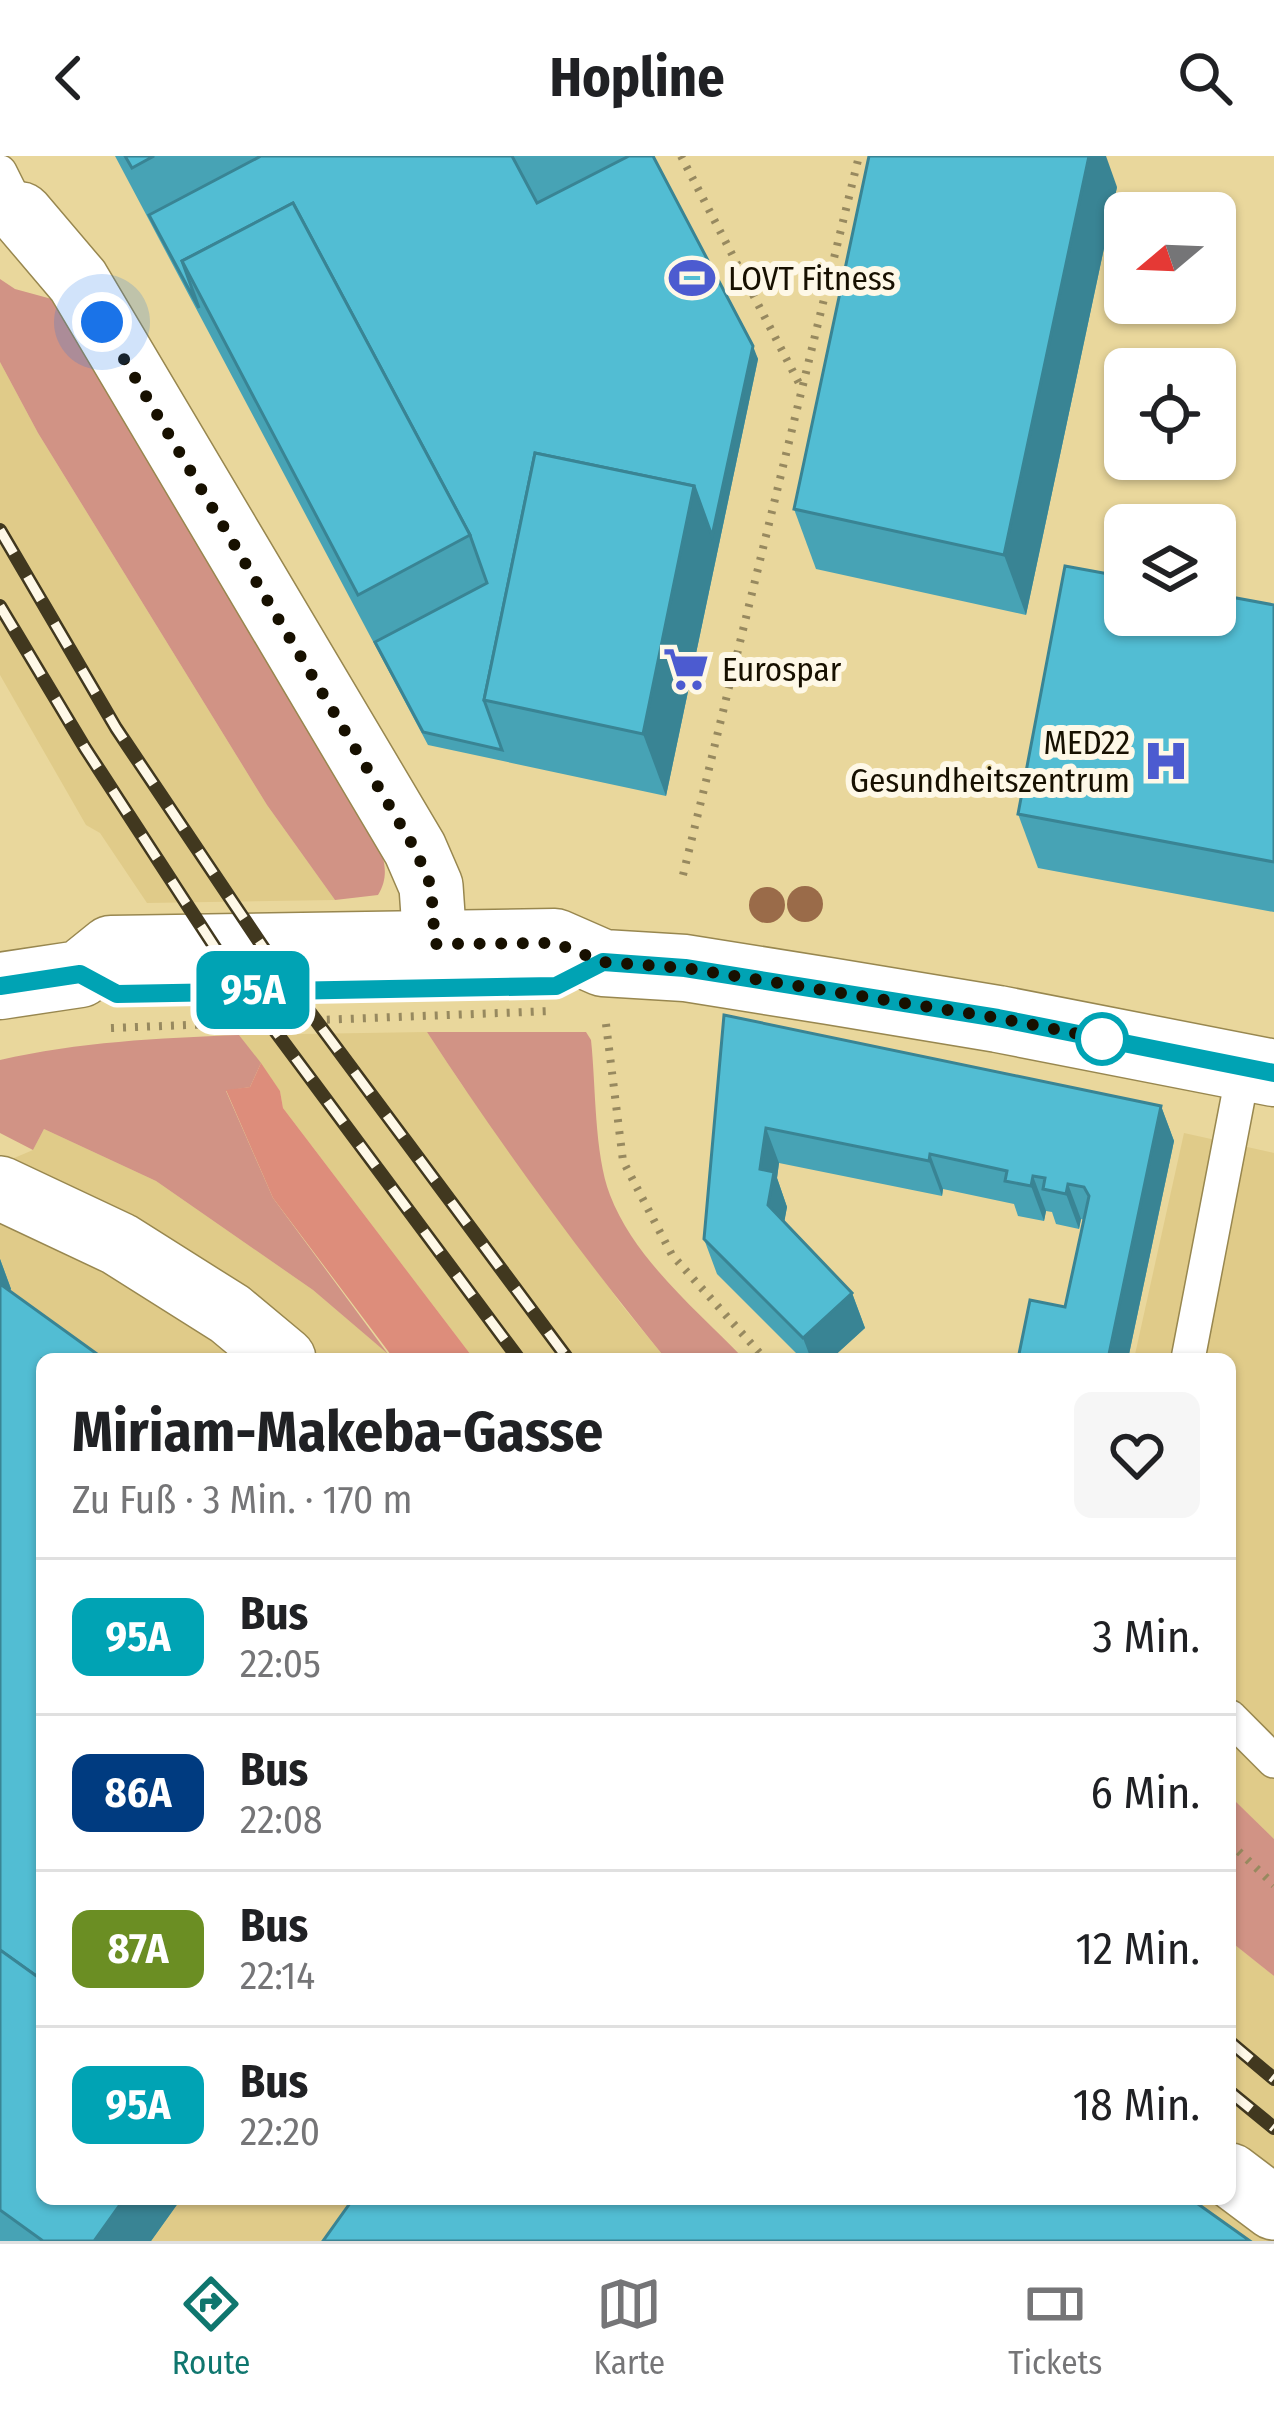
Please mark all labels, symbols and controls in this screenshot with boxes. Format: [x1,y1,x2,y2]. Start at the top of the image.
icon: back [36,45,102,111]
icon: search [1172,45,1238,111]
text: Hopline [549,46,725,110]
north arrow [1104,192,1236,324]
map controls [1104,192,1236,636]
sports icon: LOVT Fitness [667,253,717,303]
place label: LOVT Fitness [728,259,896,299]
your location [72,292,132,352]
button: locate [1104,348,1236,480]
button: layers [1104,504,1236,636]
supermarket icon: Eurospar [661,644,711,694]
place label: Eurospar [722,650,842,690]
place label: MED22 Gesundheitszentrum [850,723,1130,801]
hospital icon: MED22 Gesundheitszentrum [1141,736,1191,786]
line badge: 95A [184,951,322,1029]
text: 95A [220,965,286,1015]
unlabelled marker [1077,1014,1127,1064]
button: heart [1074,1392,1200,1518]
text: Miriam-Makeba-Gasse [72,1398,603,1466]
text: Zu Fuß · 3 Min. · 170 m [72,1477,412,1523]
text: Bus [240,1587,308,1641]
text: 3 Min. [1093,1610,1200,1664]
text: 95A [105,1612,171,1662]
text: 22:05 [240,1641,321,1687]
text: Bus [240,1743,308,1797]
text: 6 Min. [1091,1766,1200,1820]
text: 86A [105,1768,171,1818]
text: 22:08 [240,1797,323,1843]
text: Bus [240,1899,308,1953]
text: 12 Min. [1075,1922,1200,1976]
text: 87A [107,1924,169,1974]
text: 22:14 [240,1953,315,1999]
text: Bus [240,2055,308,2109]
text: 18 Min. [1073,2078,1200,2132]
text: 95A [105,2080,171,2130]
text: 22:20 [240,2109,320,2155]
tab: Route [172,2271,250,2383]
tab: Karte [594,2271,665,2383]
tab: Tickets [1008,2271,1102,2383]

